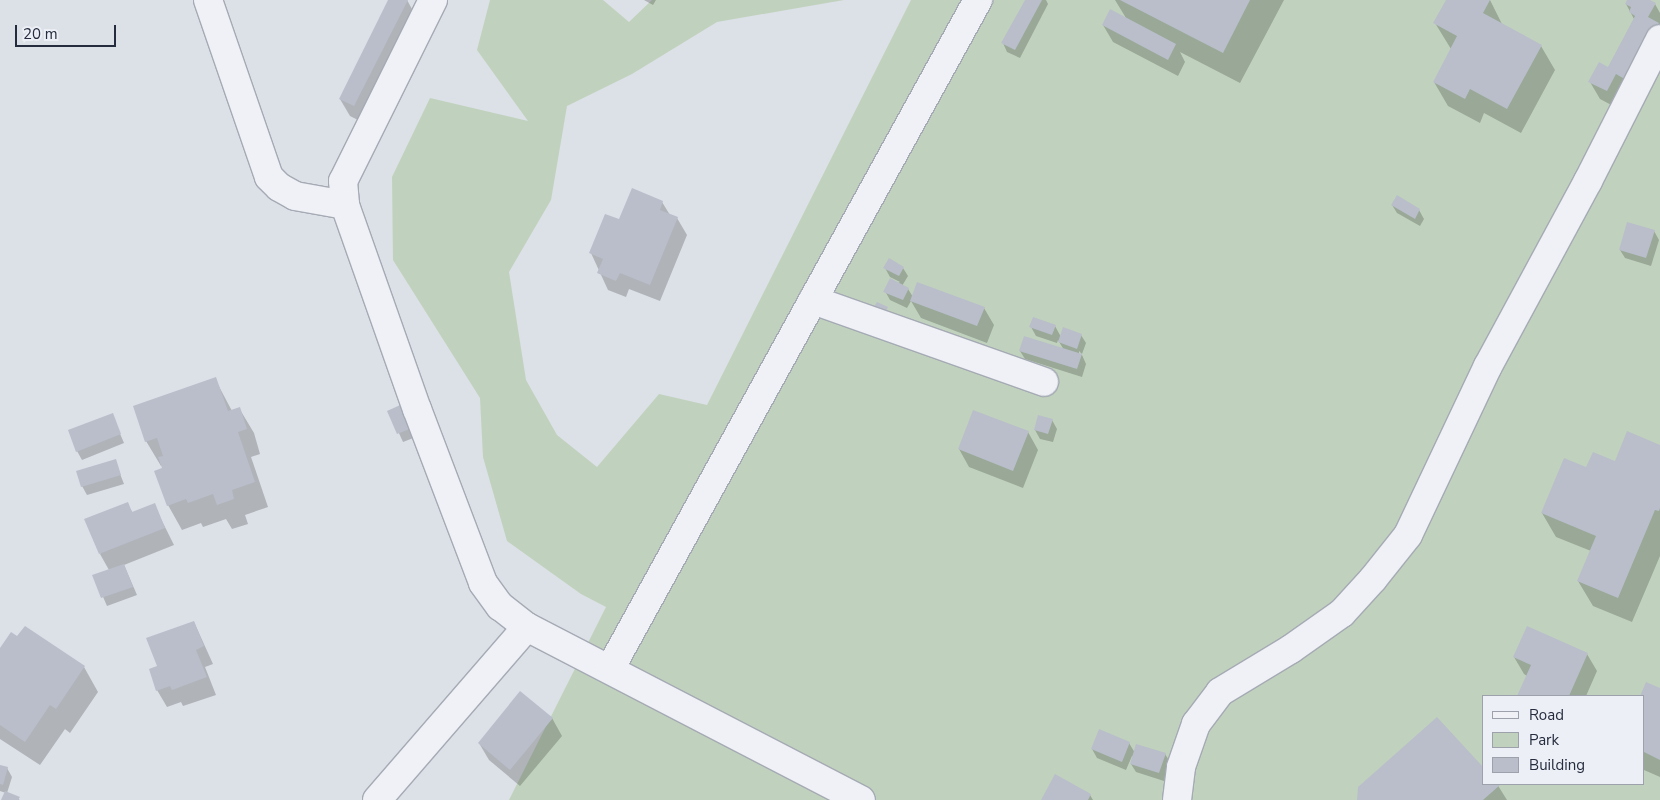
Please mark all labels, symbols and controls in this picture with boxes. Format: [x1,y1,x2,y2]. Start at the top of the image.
scale bar [18,15,119,47]
text: 20 m [23,24,58,44]
legend [1482,695,1645,785]
text: Road [1529,705,1564,725]
text: Park [1529,730,1559,750]
text: Building [1529,755,1585,775]

